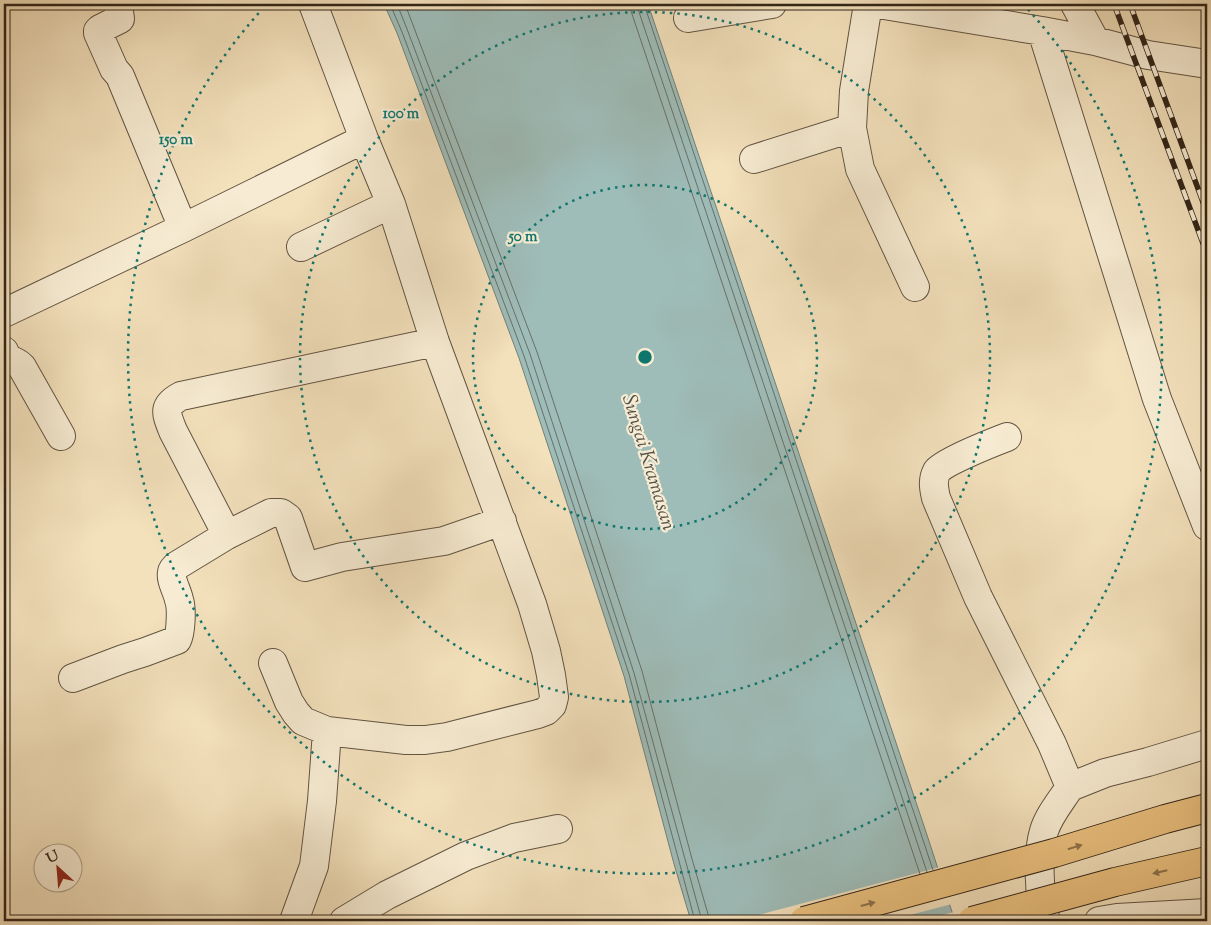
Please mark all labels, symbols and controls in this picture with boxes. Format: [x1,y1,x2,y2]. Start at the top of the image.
text: 100 m [383,104,420,125]
text: 150 m [159,130,193,151]
text: 50 m [508,227,538,248]
centre of rings [636,348,654,366]
water label: Sungai Kramasan [613,391,682,535]
north arrow [32,842,82,892]
one-way arrow [1067,842,1082,850]
text: U [44,846,63,870]
one-way arrow [1152,868,1167,876]
one-way arrow [860,900,875,908]

